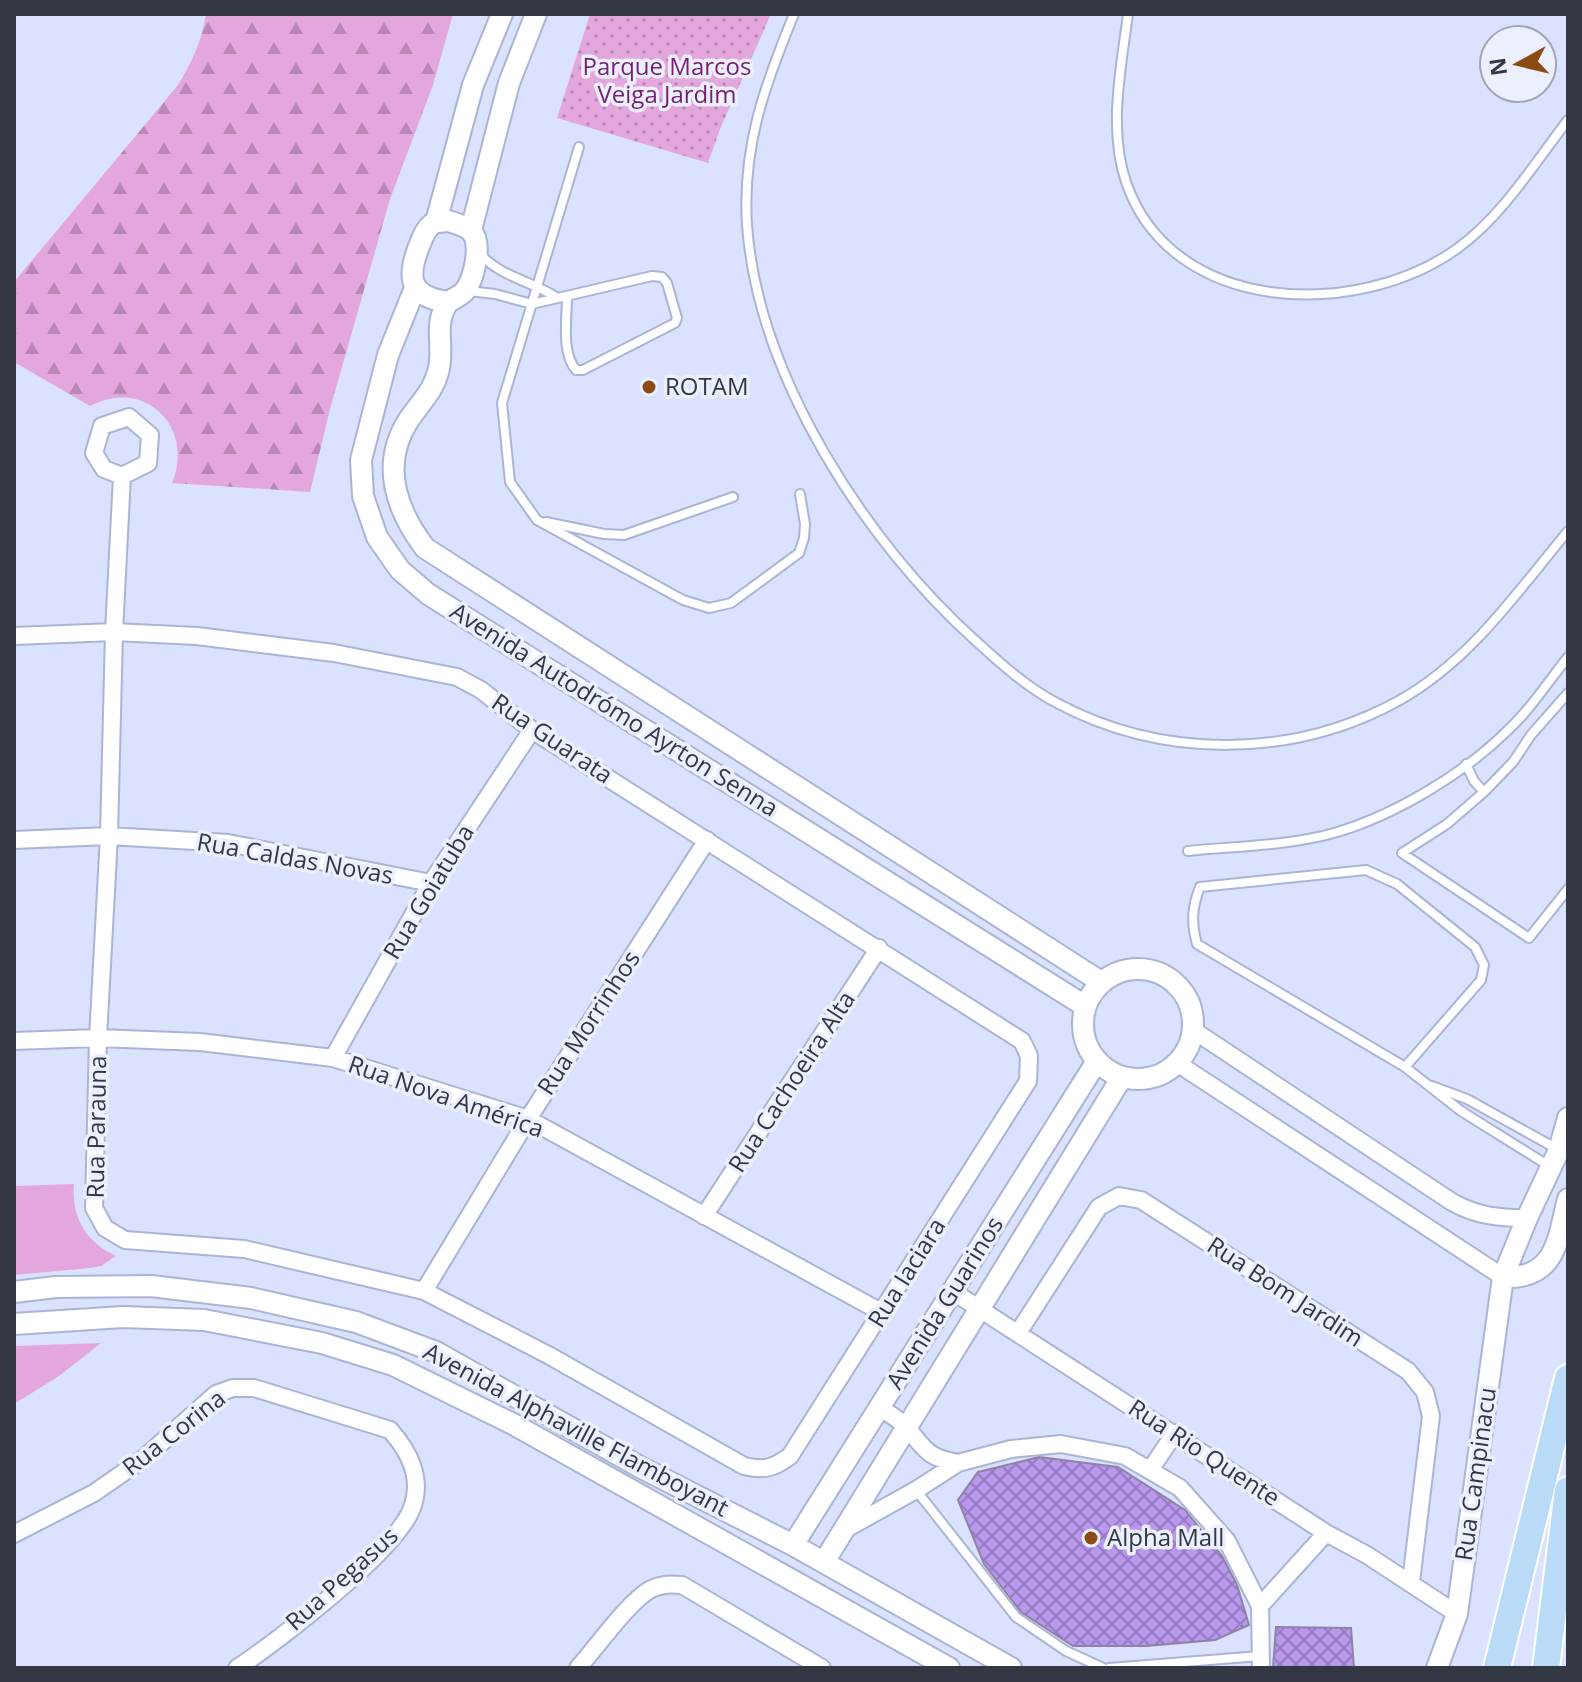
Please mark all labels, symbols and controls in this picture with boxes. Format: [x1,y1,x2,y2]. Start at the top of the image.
north arrow [1478,24,1558,104]
park label: Parque Marcos Veiga Jardim [583,49,751,110]
text: N [1481,56,1513,78]
place label: ROTAM [665,369,748,402]
marker: ROTAM [640,378,658,396]
street label: Avenida Autodrómo Ayrton Senna [445,594,785,824]
street label: Rua Guarata [486,685,620,790]
street label: Rua Goiatuba [375,818,481,965]
street label: Rua Caldas Novas [195,824,396,891]
street label: Rua Morrinhos [529,944,647,1101]
street label: Rua Cachoeira Alta [720,984,862,1178]
street label: Rua Nova América [344,1047,549,1145]
street label: Rua Parauna [78,1055,113,1199]
street label: Avenida Guarinos [877,1210,1010,1395]
street label: Rua Iaciara [859,1211,952,1333]
street label: Rua Bom Jardim [1201,1228,1370,1354]
street label: Avenida Alphaville Flamboyant [418,1334,735,1523]
street label: Rua Corina [115,1381,232,1483]
street label: Rua Campinacu [1446,1385,1503,1563]
street label: Rua Rio Quente [1123,1390,1287,1513]
street label: Rua Pegasus [278,1518,404,1637]
place label: Alpha Mall [1107,1520,1224,1553]
marker: Alpha Mall [1082,1529,1100,1547]

